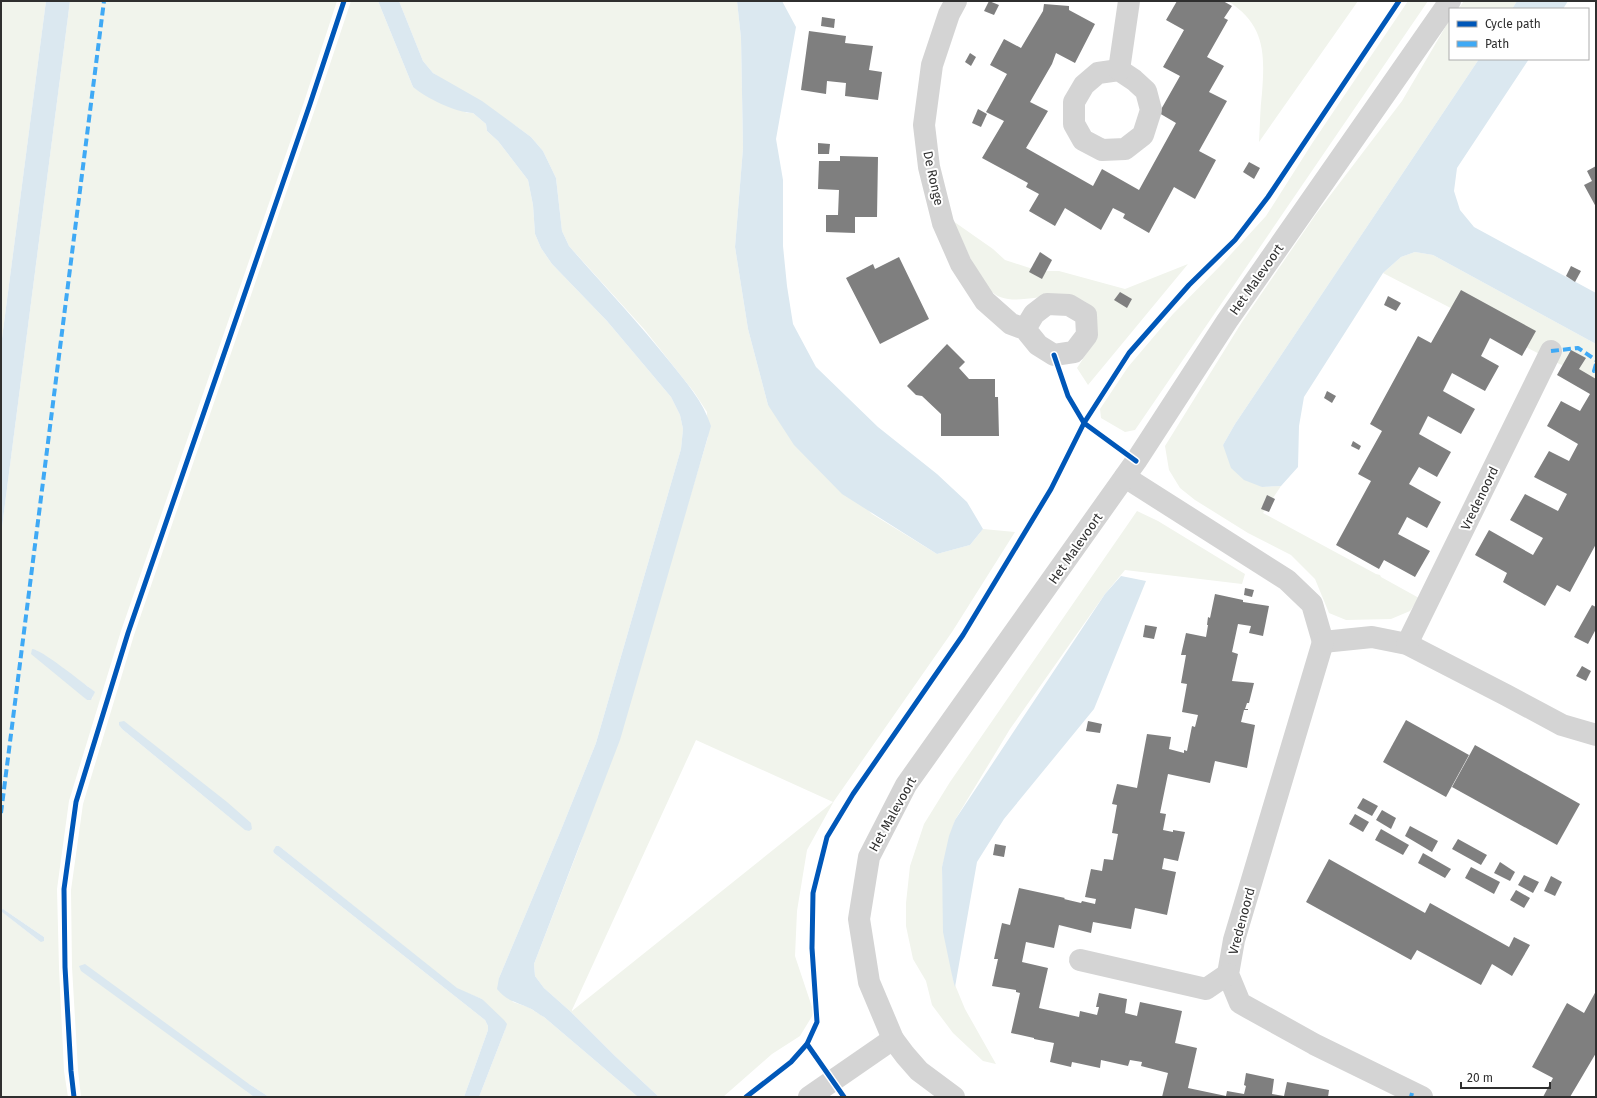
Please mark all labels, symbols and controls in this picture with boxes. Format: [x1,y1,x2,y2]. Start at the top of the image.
legend [1449,8,1589,60]
text: Cycle path [1485,17,1541,31]
text: Path [1485,37,1509,51]
street label: De Ronge [920,149,947,207]
street label: Het Malevoort [1226,241,1287,318]
street label: Vredenoord [1458,464,1501,532]
street label: Het Malevoort [1045,510,1106,587]
street label: Het Malevoort [866,774,919,854]
street label: Vredenoord [1225,886,1258,956]
scale bar [1461,1064,1550,1090]
text: 20 m [1467,1071,1493,1085]

